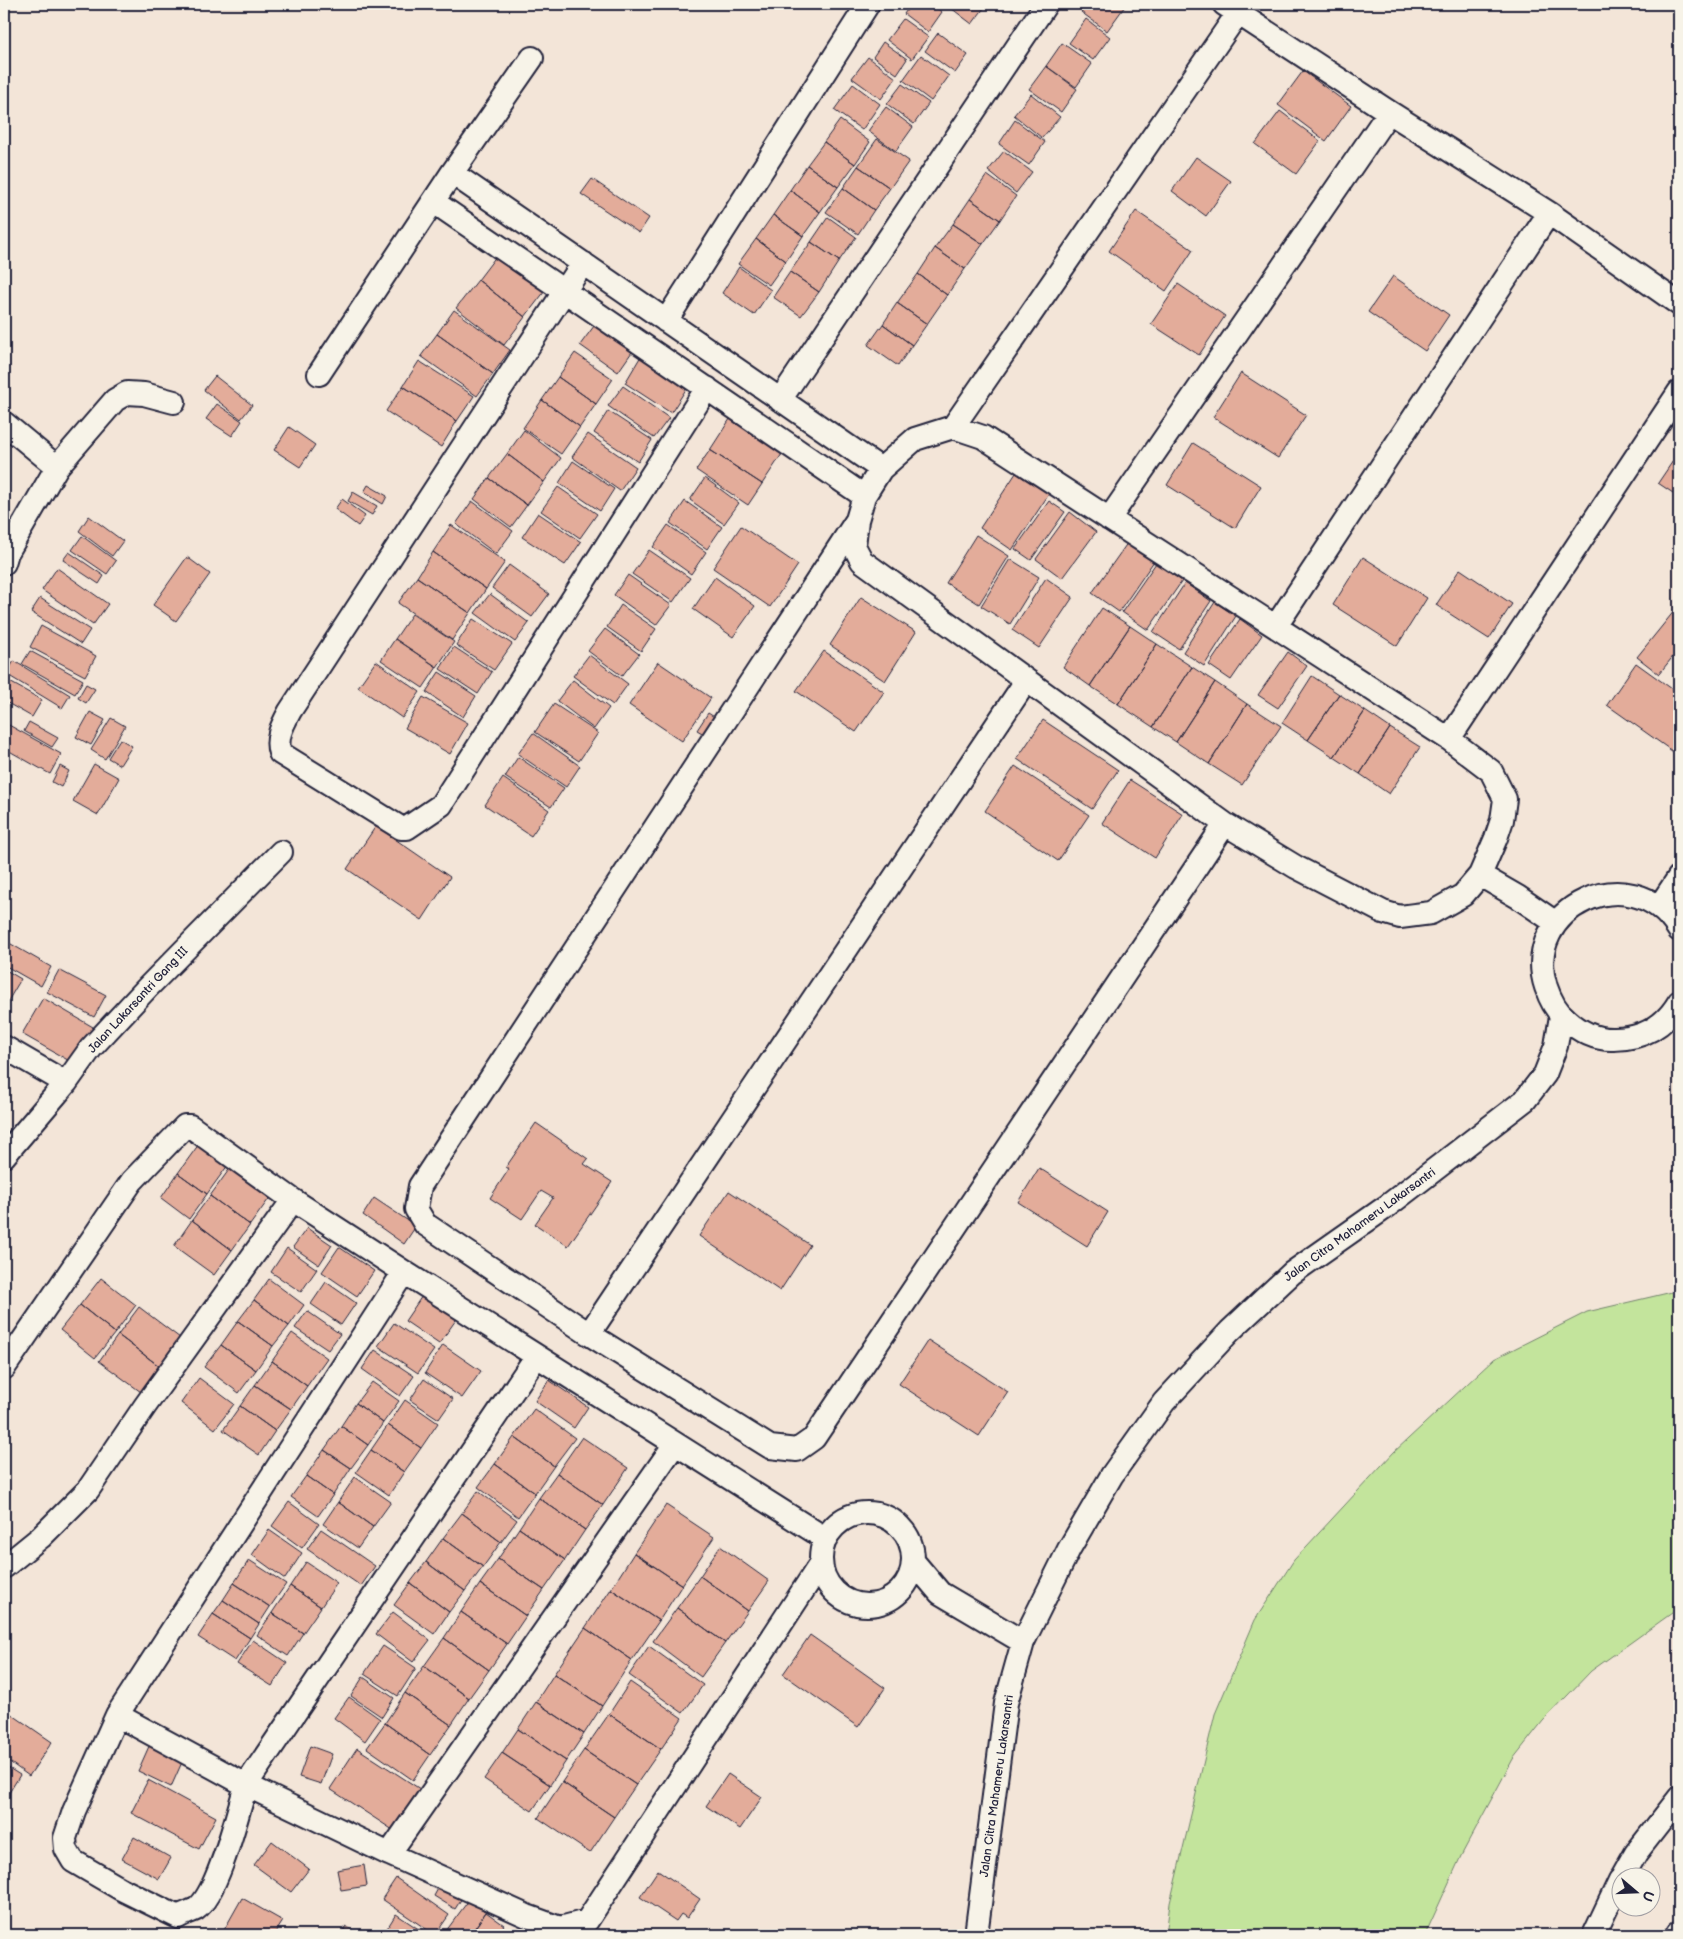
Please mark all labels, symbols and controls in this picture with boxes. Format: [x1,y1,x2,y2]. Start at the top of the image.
street label: Jalan Lakarsantri Gang III [85,944,191,1056]
street label: Jalan Citra Mahameru Lakarsantri [1281,1165,1439,1285]
street label: Jalan Citra Mahameru Lakarsantri [977,1694,1017,1878]
north arrow [1610,1866,1660,1916]
text: U [1638,1889,1657,1904]

